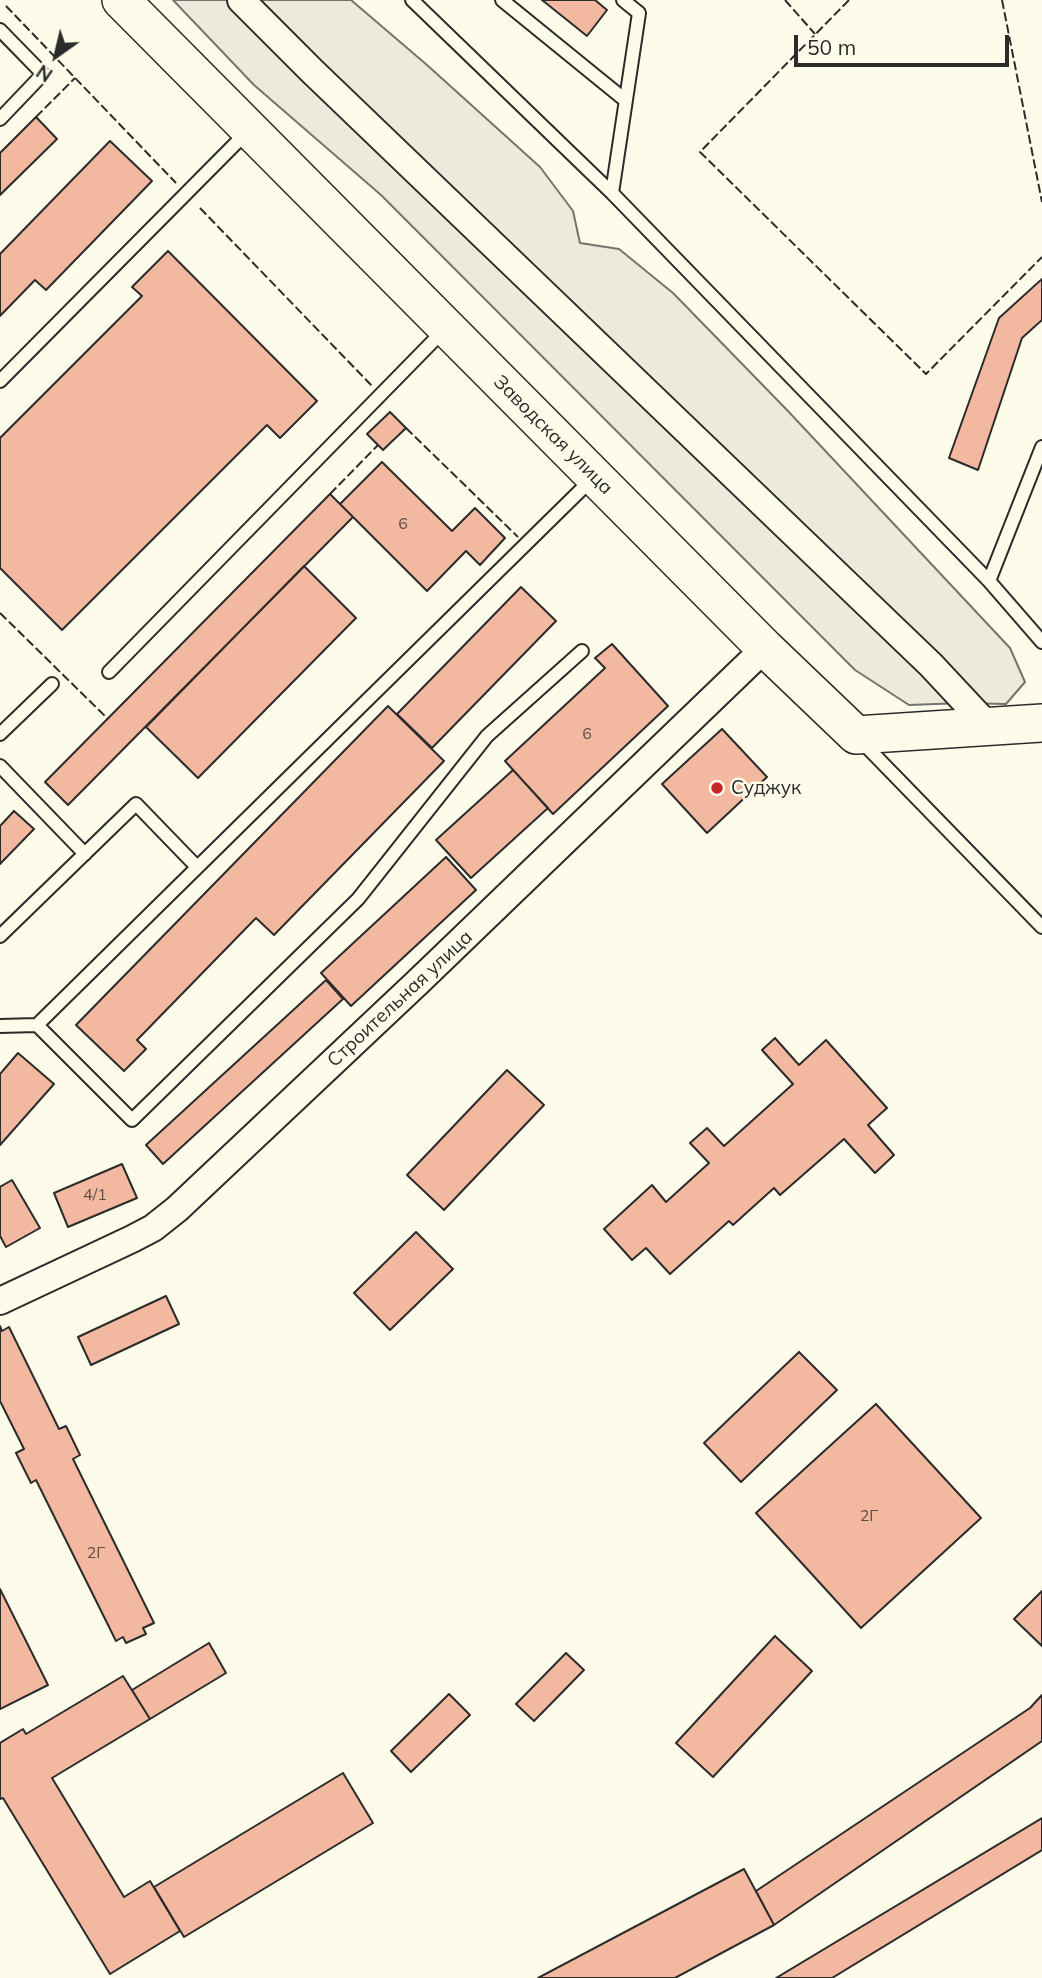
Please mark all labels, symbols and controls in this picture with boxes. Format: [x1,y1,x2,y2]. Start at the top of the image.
north arrow [21,21,91,91]
scale bar [797,21,1012,65]
text: 50 m [807,34,856,60]
text: N [32,59,57,87]
street label: Заводская улица [489,371,617,499]
house number: 6 [398,514,408,534]
house number: 6 [582,724,592,744]
place label: Суджук [731,777,801,799]
marker: Суджук [709,780,725,796]
street label: Строительная улица [323,926,477,1072]
house number: 4/1 [83,1185,107,1205]
house number: 2Г [860,1506,878,1526]
house number: 2Г [87,1543,105,1563]

